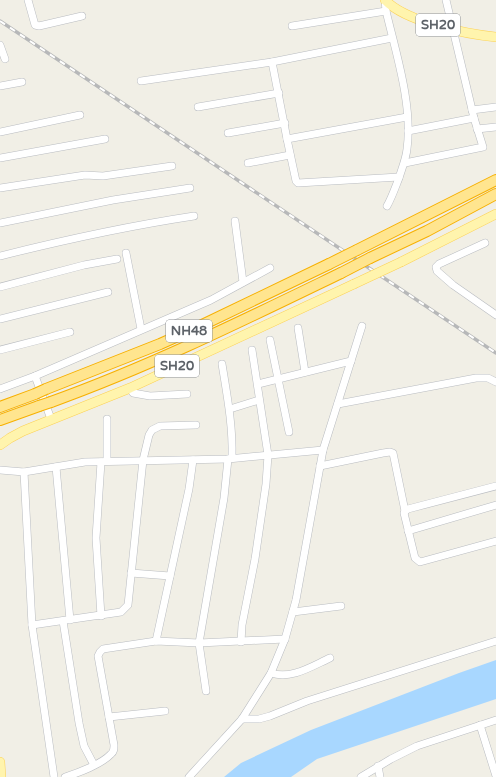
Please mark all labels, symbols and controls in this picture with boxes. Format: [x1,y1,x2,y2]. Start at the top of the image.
road number: SH20 [416,14,460,36]
road number: NH48 [166,320,212,342]
road number: SH20 [155,355,199,377]

